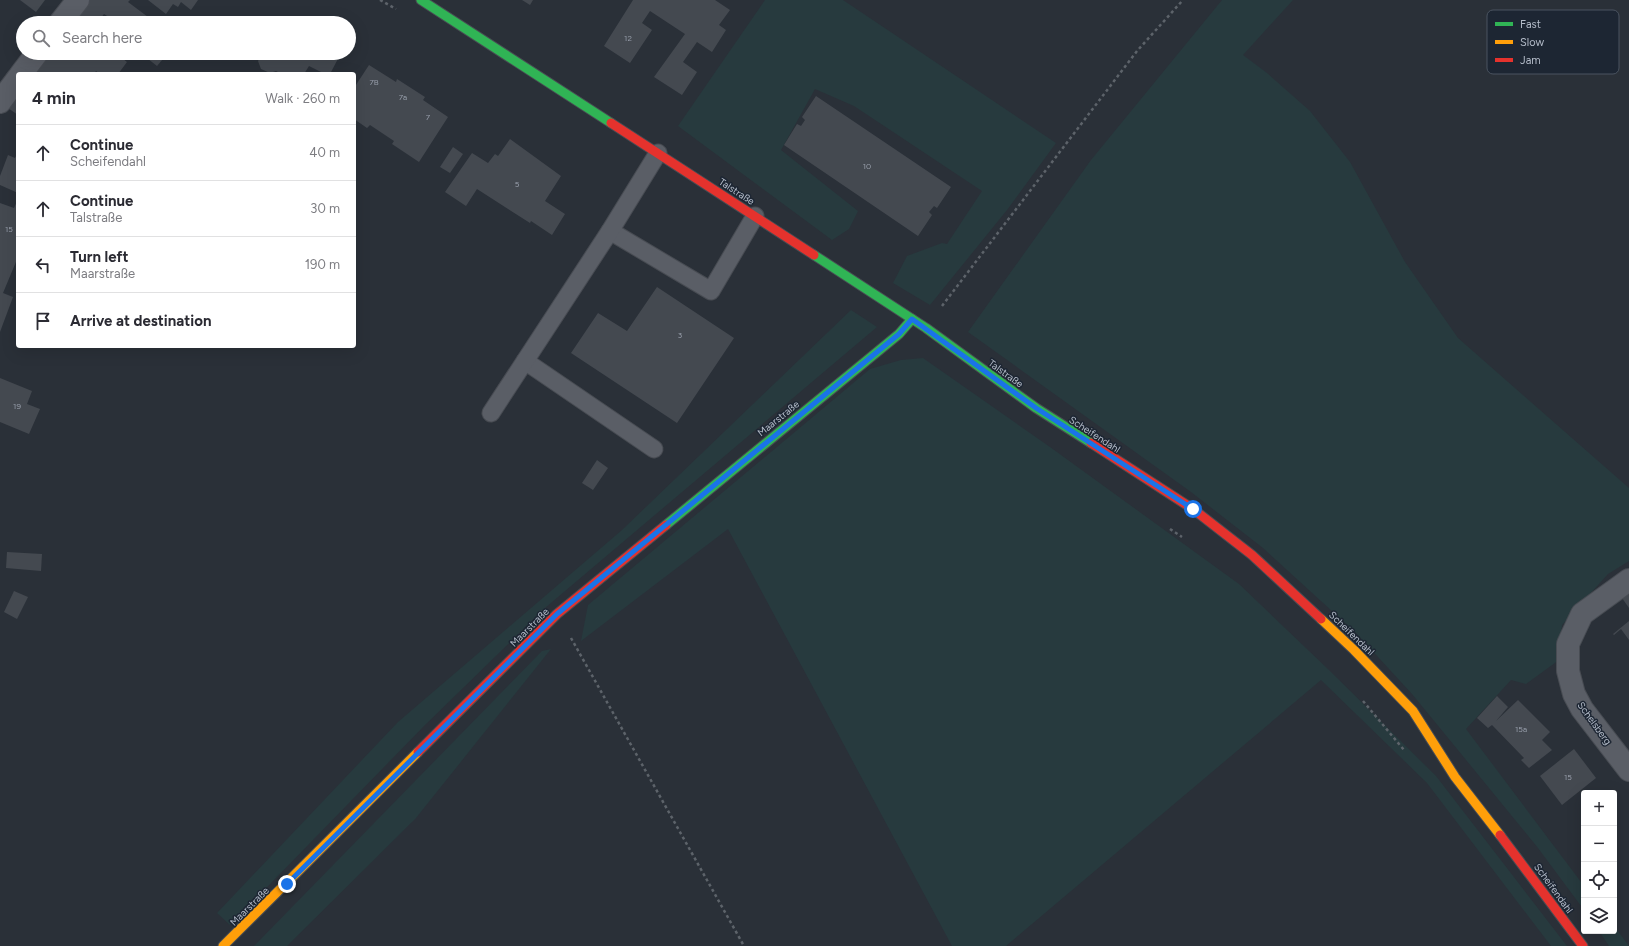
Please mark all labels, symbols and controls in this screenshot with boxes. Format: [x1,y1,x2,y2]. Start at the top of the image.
legend [1487,10,1619,74]
search box [16,16,356,60]
text: Fast [1520,18,1541,31]
icon: search [30,27,52,49]
text: Search here [62,29,142,47]
house number: 12 [624,33,632,43]
text: Slow [1520,36,1544,49]
text: Jam [1520,54,1541,67]
house number: 7B [369,77,379,87]
text: 4 min [32,88,76,108]
text: Walk · 260 m [265,91,340,106]
house number: 7a [399,92,407,102]
house number: 7 [426,112,431,122]
text: Continue [70,136,133,154]
icon: ahead [32,142,54,164]
text: 40 m [309,145,340,160]
text: Scheifendahl [70,154,146,169]
house number: 10 [863,161,871,171]
street label: Talstraße [716,175,758,208]
house number: 5 [515,179,520,189]
text: Continue [70,192,133,210]
icon: ahead [32,198,54,220]
text: 30 m [310,201,340,216]
text: Talstraße [70,210,122,225]
house number: 15 [5,224,13,234]
text: Turn left [70,248,128,266]
icon: left [32,254,54,276]
text: 190 m [305,257,340,272]
text: Maarstraße [70,266,135,281]
icon: arrive [32,310,54,332]
text: Arrive at destination [70,312,211,330]
house number: 3 [678,330,682,340]
street label: Talstraße [986,356,1026,391]
street label: Maarstraße [755,397,802,439]
house number: 19 [13,401,21,411]
street label: Scheifendahl [1067,413,1123,456]
route start [1184,500,1202,518]
street label: Maarstraße [507,605,552,650]
street label: Scheifendahl [1326,608,1377,658]
street label: Schelsberg [1575,699,1615,747]
house number: 15a [1515,724,1527,734]
house number: 15 [1564,772,1572,782]
map controls [1581,790,1617,934]
button: + [1581,790,1617,826]
button: − [1581,826,1617,862]
street label: Scheifendahl [1531,861,1576,916]
button: locate [1581,862,1617,898]
route end [278,875,296,893]
street label: Maarstraße [227,884,272,929]
button: layers [1581,898,1617,934]

